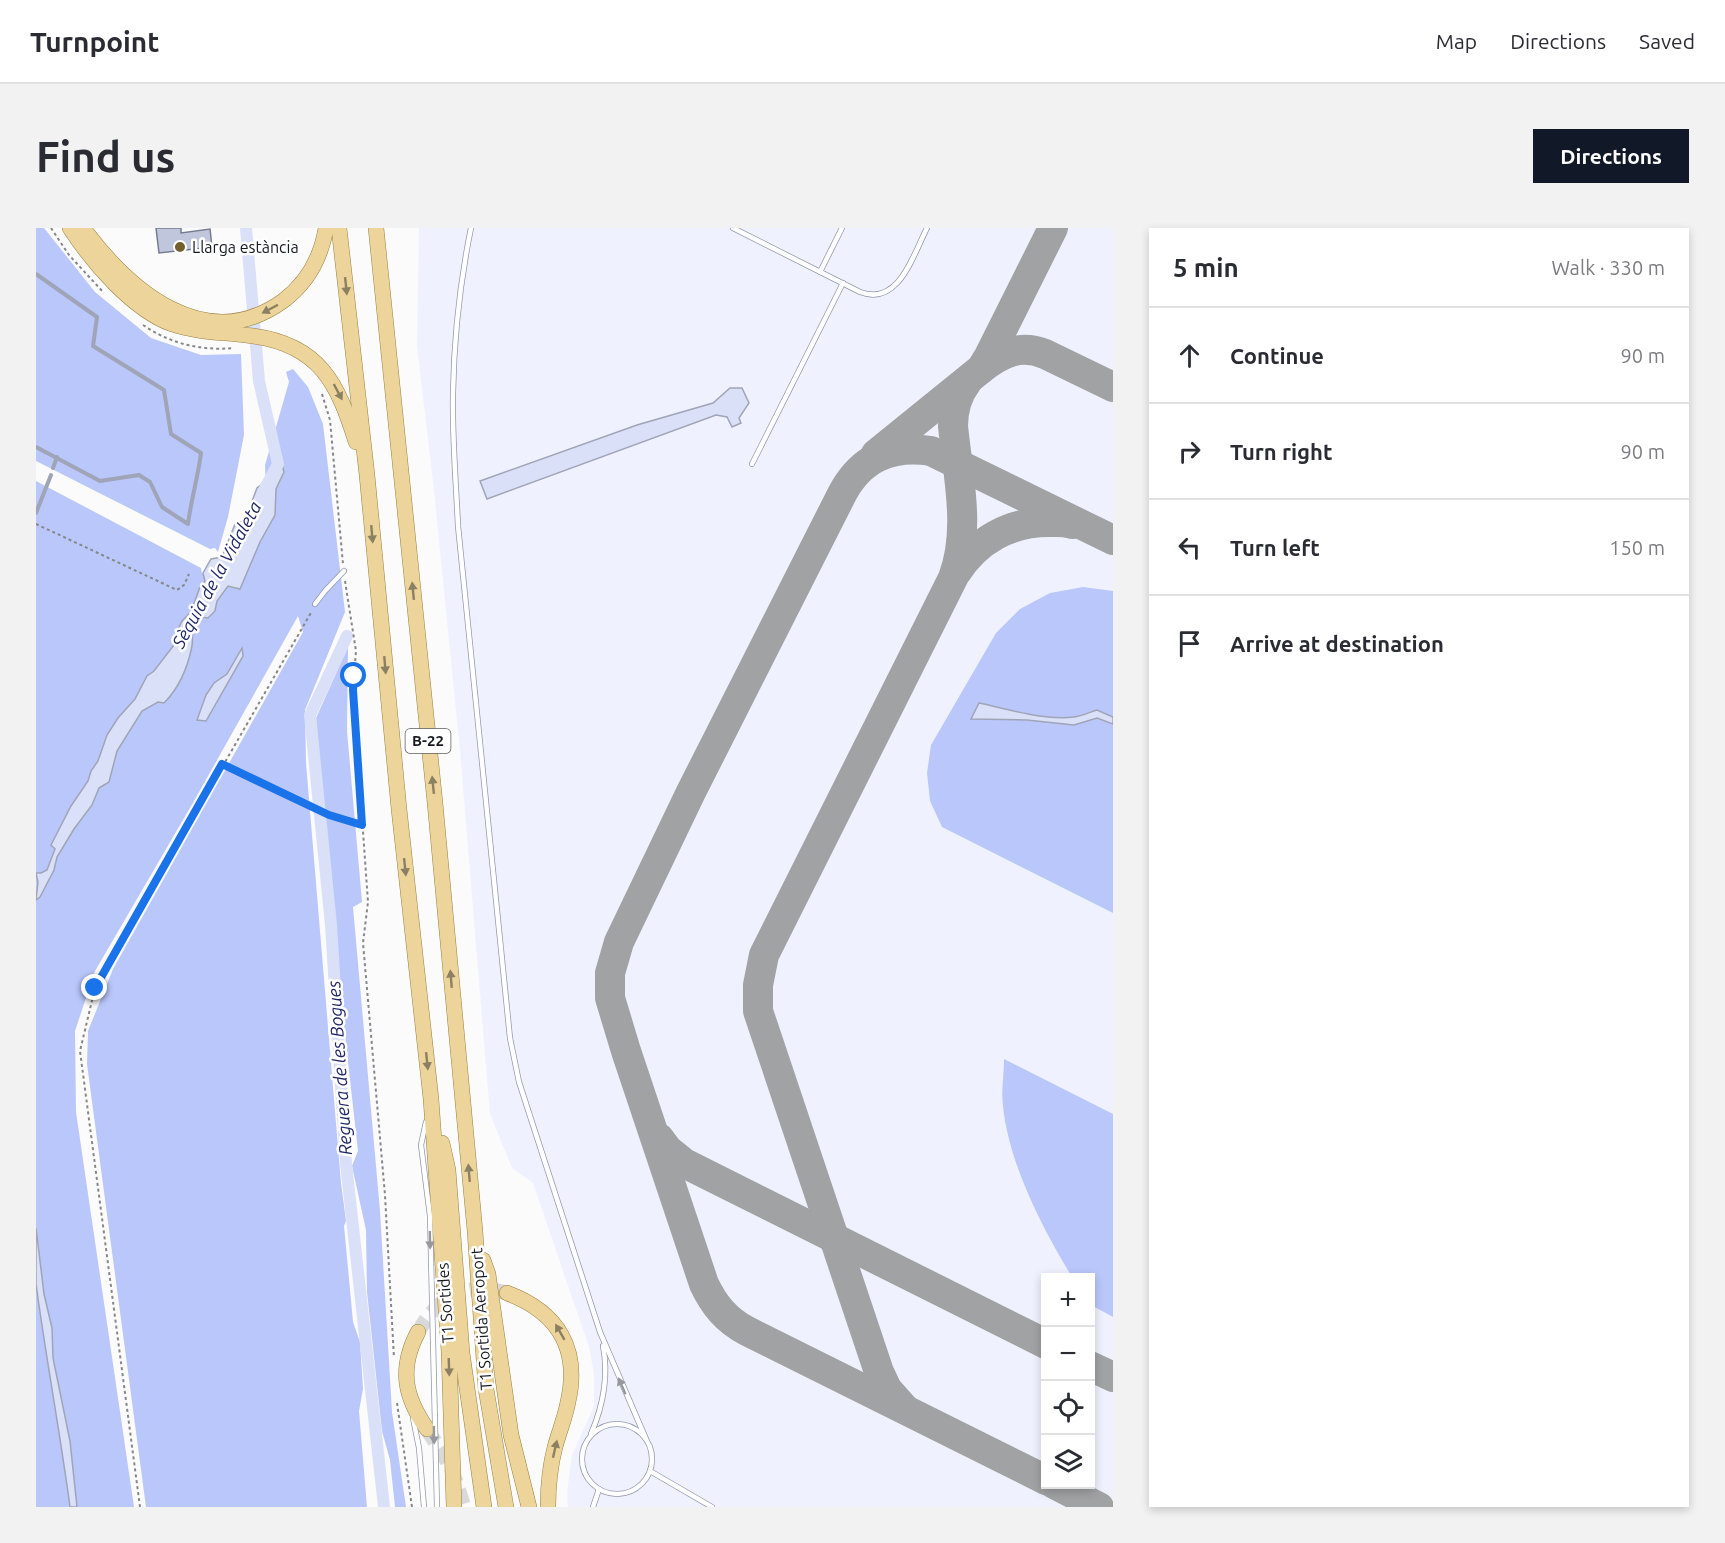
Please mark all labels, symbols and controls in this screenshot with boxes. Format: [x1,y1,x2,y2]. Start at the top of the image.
text: Turnpoint [30,26,159,57]
text: Map [1436,29,1477,53]
text: Directions [1510,29,1606,53]
text: Saved [1639,29,1695,53]
button: Directions [1533,129,1689,183]
text: Find us [36,133,175,180]
place label: Llarga estància [192,238,299,256]
marker: Llarga estància [173,240,187,254]
text: 5 min [1173,253,1239,282]
text: Walk · 330 m [1552,256,1665,279]
one-way arrow [341,277,351,296]
one-way arrow [261,304,278,314]
icon: ahead [1173,339,1206,372]
text: Continue [1230,343,1324,368]
text: 90 m [1621,344,1665,367]
one-way arrow [333,384,343,401]
icon: right [1173,435,1206,468]
text: Turn right [1230,439,1332,464]
text: 90 m [1621,440,1665,463]
water label: Sèquia de la Vidaleta [167,498,265,652]
one-way arrow [367,524,377,543]
icon: left [1173,531,1206,564]
text: Turn left [1230,535,1320,560]
text: 150 m [1609,536,1665,559]
one-way arrow [408,581,418,600]
icon: arrive [1173,627,1206,660]
text: Arrive at destination [1230,631,1444,656]
one-way arrow [380,655,390,674]
route start [340,662,366,688]
road number: B-22 [406,729,450,753]
one-way arrow [428,775,438,794]
one-way arrow [400,858,410,877]
one-way arrow [446,969,456,988]
route end [81,974,107,1000]
water label: Reguera de les Bogues [323,980,355,1156]
one-way arrow [422,1051,432,1070]
one-way arrow [464,1164,474,1183]
one-way arrow [425,1231,435,1250]
street label: T1 Sortida Aeroport [467,1247,495,1391]
street label: T1 Sortides [433,1262,457,1344]
map controls [1041,1273,1095,1489]
button: + [1041,1273,1095,1327]
one-way arrow [554,1324,565,1340]
button: − [1041,1327,1095,1381]
one-way arrow [445,1358,454,1377]
one-way arrow [617,1376,627,1394]
button: locate [1041,1381,1095,1435]
one-way arrow [430,1425,439,1444]
button: layers [1041,1435,1095,1489]
one-way arrow [551,1439,560,1458]

